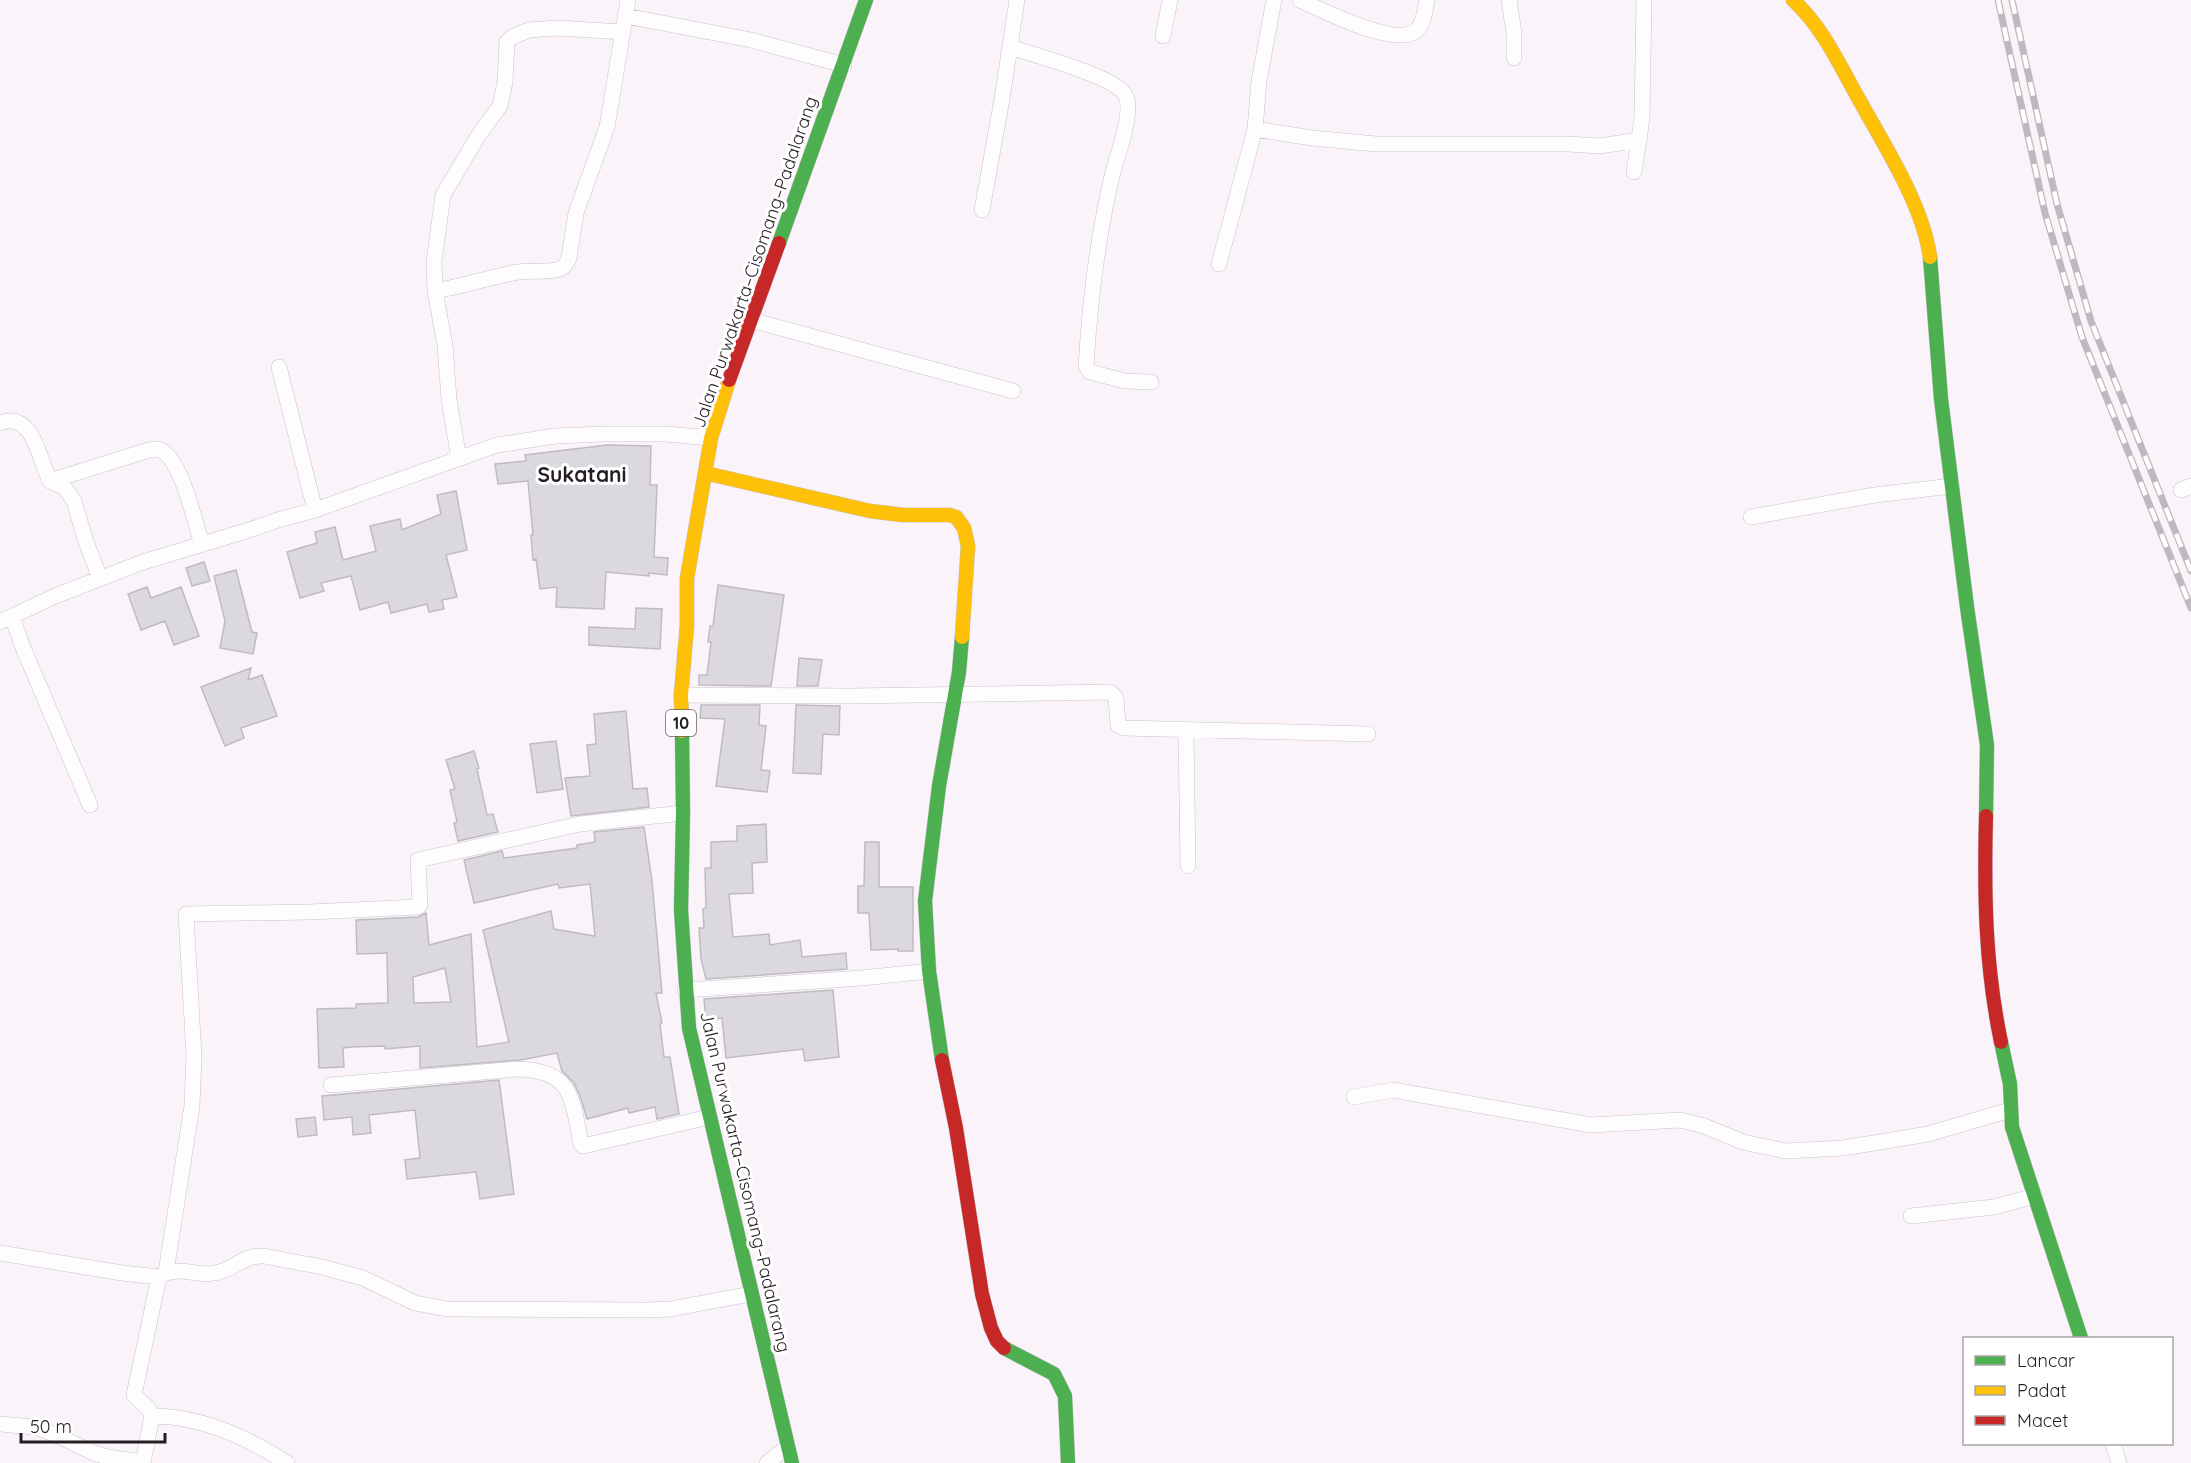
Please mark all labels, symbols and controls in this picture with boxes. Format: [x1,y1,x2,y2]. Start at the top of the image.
street label: Jalan Purwakarta–Cisomang–Padalarang [687,93,822,431]
district label: Sukatani [537,461,627,487]
road number: 10 [666,710,696,736]
street label: Jalan Purwakarta–Cisomang–Padalarang [695,1009,796,1355]
legend [1963,1337,2173,1445]
text: Lancar [2017,1349,2075,1372]
text: Padat [2017,1379,2066,1402]
scale bar [21,1406,165,1444]
text: Macet [2017,1409,2068,1432]
text: 50 m [30,1415,72,1438]

